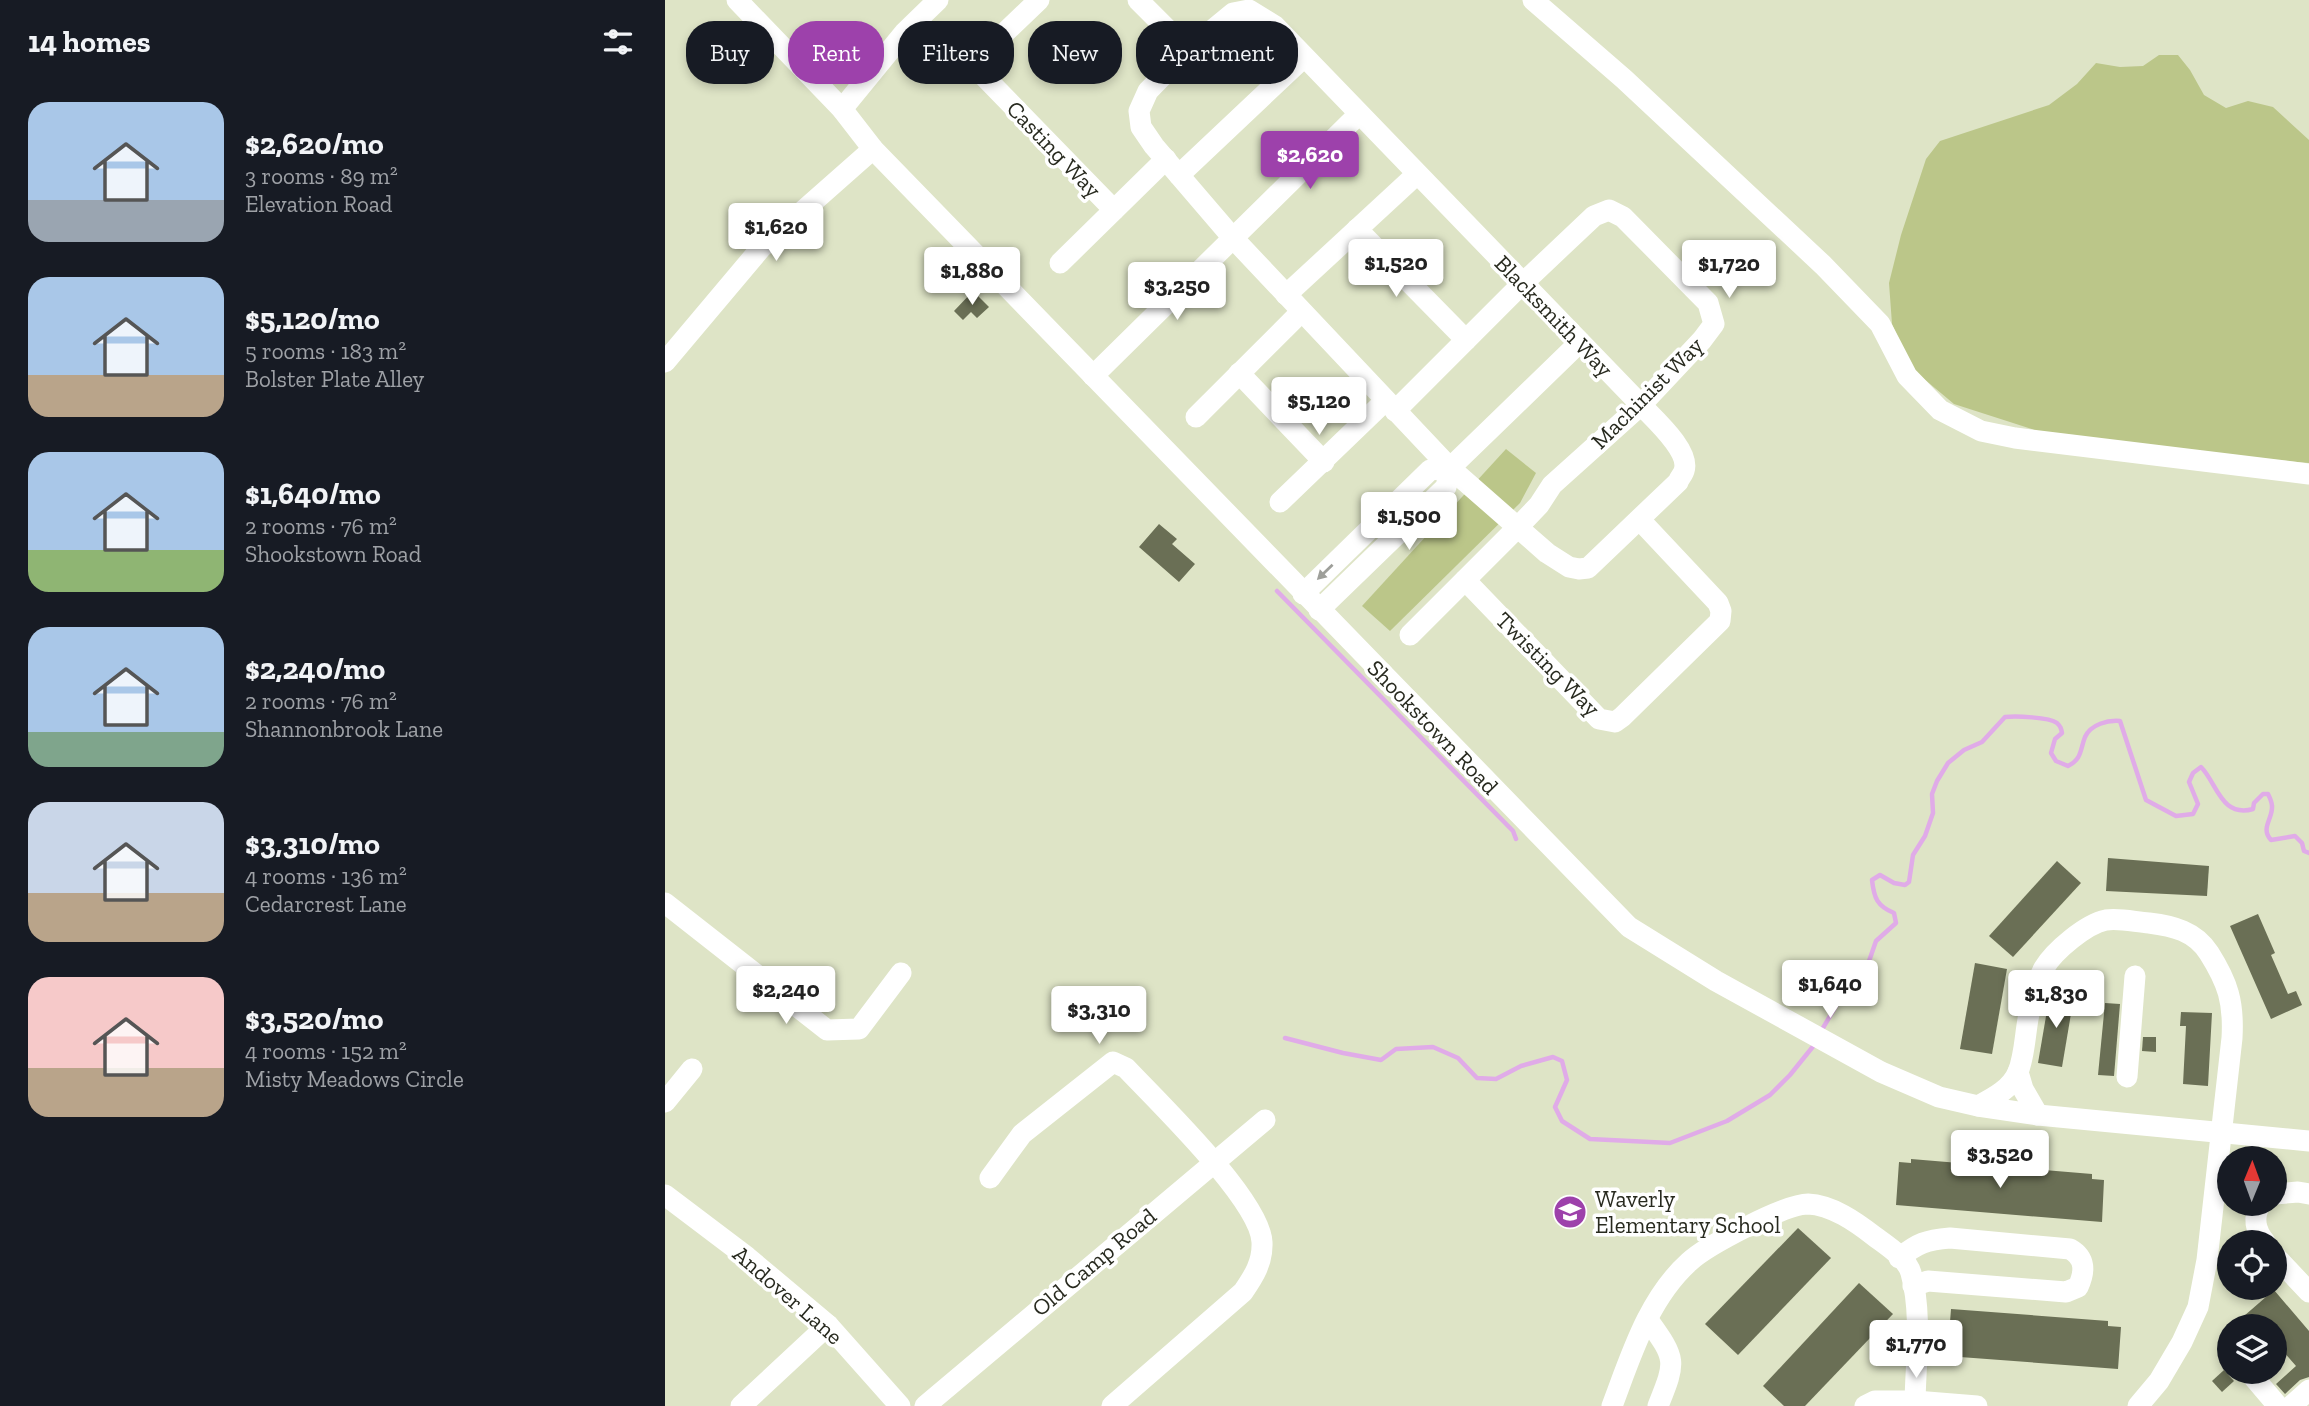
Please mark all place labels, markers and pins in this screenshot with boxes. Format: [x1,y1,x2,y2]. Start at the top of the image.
pin: $2,620 [1253,132,1367,191]
pin: $1,620 [719,204,833,263]
pin: $1,520 [1339,240,1453,299]
pin: $1,720 [1672,240,1786,300]
pin: $1,880 [915,247,1029,307]
pin: $3,250 [1120,262,1234,322]
pin: $5,120 [1262,378,1376,437]
pin: $1,500 [1352,492,1466,552]
pin: $1,640 [1773,960,1887,1020]
pin: $2,240 [729,967,843,1026]
pin: $1,830 [1999,970,2113,1030]
pin: $3,310 [1042,986,1156,1046]
pin: $3,520 [1943,1130,2057,1190]
place label: Waverly Elementary School [1595,1185,1781,1239]
school or university icon: Waverly Elementary School [1551,1193,1589,1231]
pin: $1,770 [1859,1320,1973,1380]

